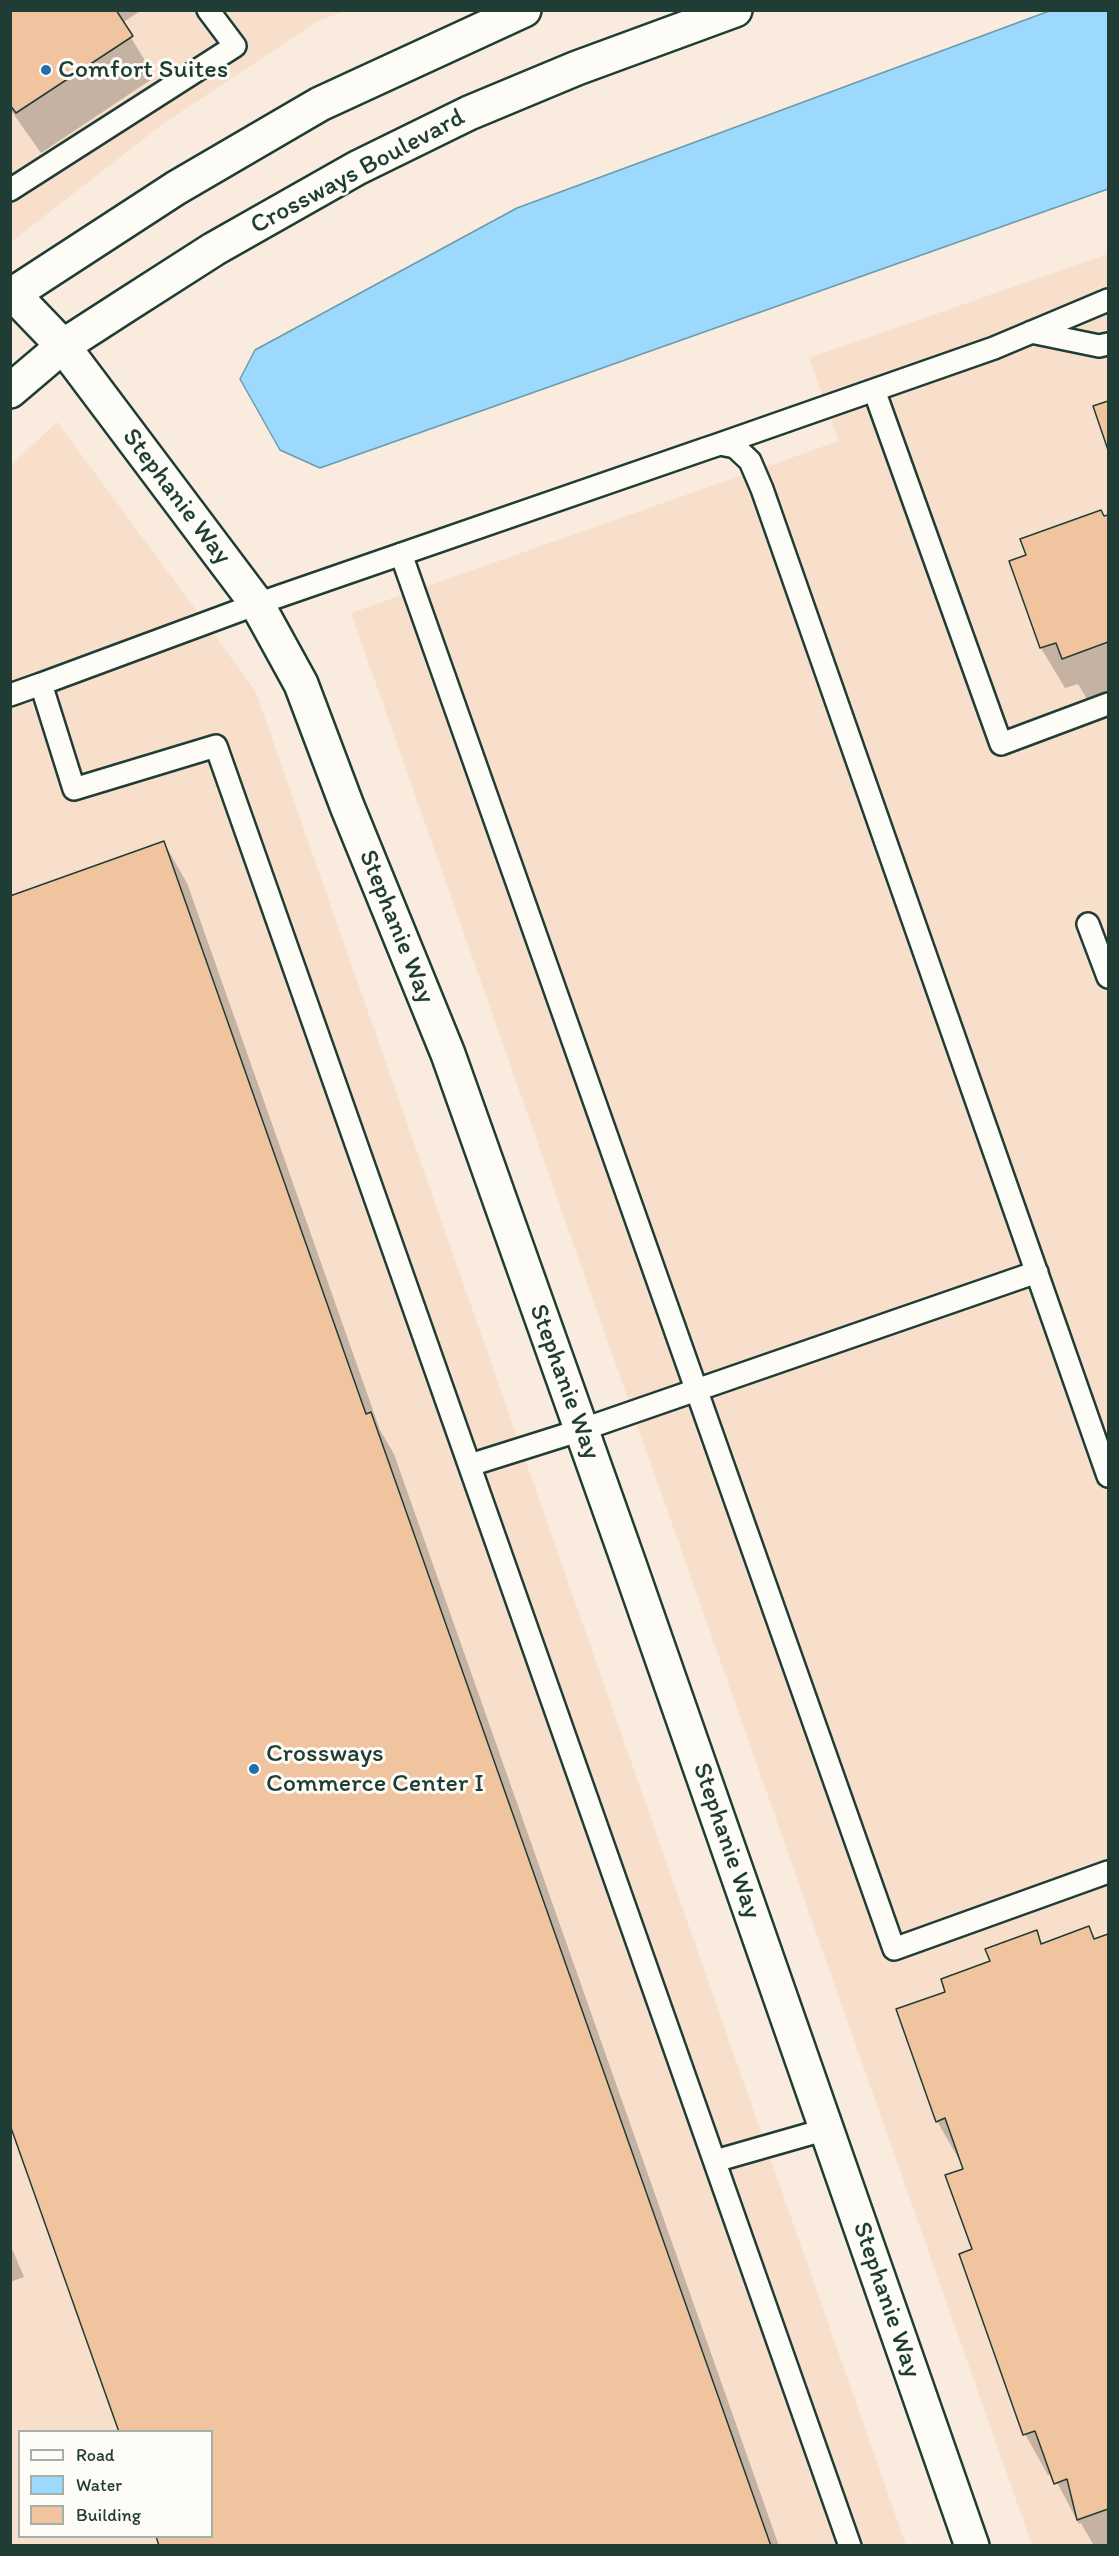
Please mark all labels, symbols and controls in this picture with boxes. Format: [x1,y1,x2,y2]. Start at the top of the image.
place label: Comfort Suites [58,54,228,86]
marker: Comfort Suites [39,63,53,77]
street label: Crossways Boulevard [246,102,470,242]
street label: Stephanie Way [115,423,237,571]
street label: Stephanie Way [351,846,441,1008]
street label: Stephanie Way [522,1300,606,1464]
place label: Crossways Commerce Center I [266,1738,484,1799]
street label: Stephanie Way [685,1759,767,1923]
marker: Crossways Commerce Center I [247,1762,261,1776]
street label: Stephanie Way [845,2218,927,2382]
legend [18,2430,213,2538]
text: Road [76,2444,115,2466]
text: Water [76,2474,122,2496]
text: Building [76,2504,141,2526]

